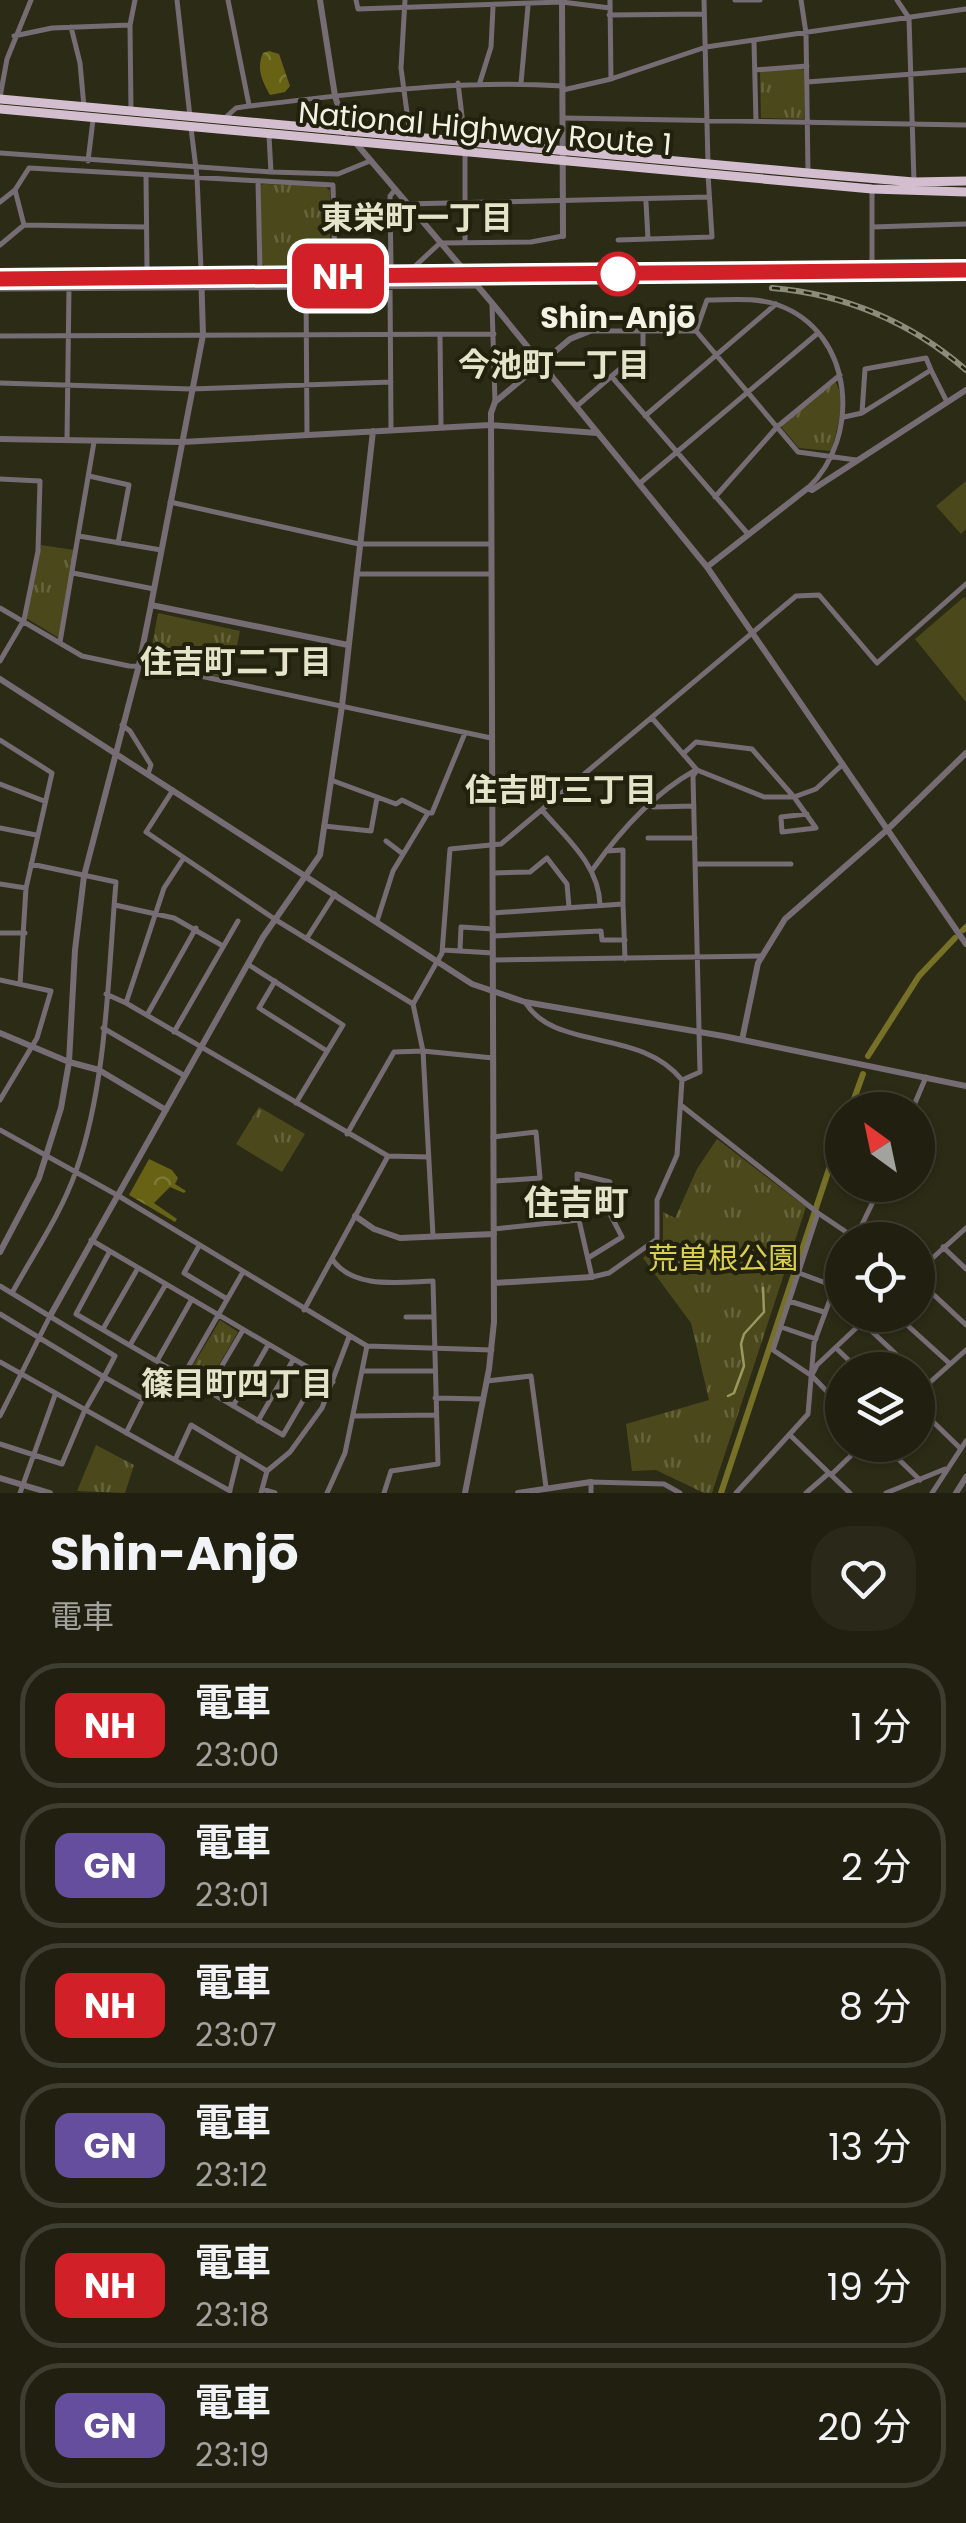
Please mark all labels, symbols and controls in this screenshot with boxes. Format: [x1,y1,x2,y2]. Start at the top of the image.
street label: National Highway Route 1 [296,91,674,166]
district label: 東栄町一丁目 [321,195,513,240]
line badge: NH [293,244,383,308]
text: NH [312,252,364,301]
marker: Shin-Anjō [597,253,639,295]
place label: Shin-Anjō [540,296,696,339]
district label: 今池町一丁目 [458,342,650,387]
district label: 住吉町二丁目 [140,639,332,684]
district label: 住吉町三丁目 [465,767,657,812]
north arrow [825,1092,935,1202]
map controls [825,1092,935,1462]
district label: 住吉町 [523,1178,629,1227]
button: locate [825,1222,935,1332]
park label: 荒曽根公園 [648,1237,798,1280]
button: layers [825,1352,935,1462]
district label: 篠目町四丁目 [141,1361,333,1406]
text: Shin-Anjō [50,1520,299,1587]
button: heart [811,1526,916,1631]
text: 電車 [50,1594,114,1639]
text: 電車 [195,1676,271,1729]
text: 1 分 [851,1700,911,1753]
text: NH [84,1701,136,1750]
text: 23:00 [195,1732,279,1777]
text: 電車 [195,1816,271,1869]
text: 2 分 [841,1840,911,1893]
text: GN [84,1841,137,1890]
text: 23:01 [195,1872,269,1917]
text: 電車 [195,1956,271,2009]
text: 8 分 [839,1980,911,2033]
text: NH [84,1981,136,2030]
text: 23:07 [195,2012,277,2057]
text: 電車 [195,2096,271,2149]
text: 13 分 [828,2120,911,2173]
text: GN [84,2121,137,2170]
text: 23:12 [195,2152,268,2197]
text: 電車 [195,2236,271,2289]
text: 19 分 [827,2260,911,2313]
text: NH [84,2261,136,2310]
text: 23:18 [195,2292,270,2337]
text: 電車 [195,2376,271,2429]
text: 20 分 [817,2400,911,2453]
text: GN [84,2401,137,2450]
text: 23:19 [195,2432,269,2477]

